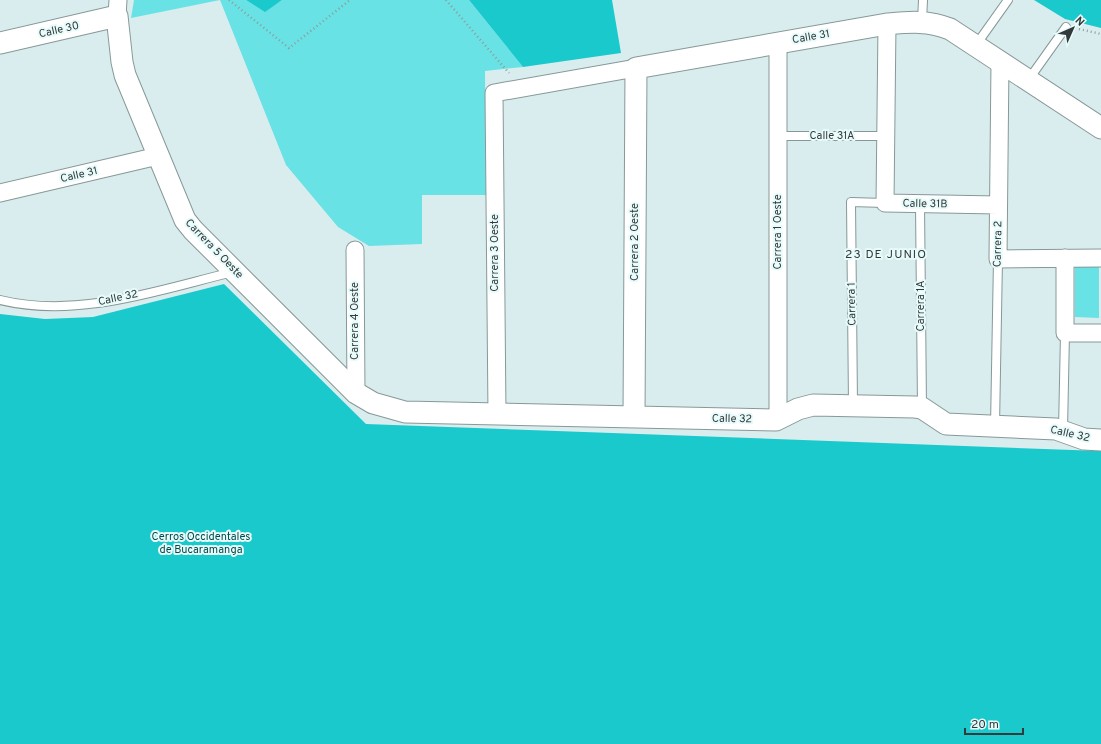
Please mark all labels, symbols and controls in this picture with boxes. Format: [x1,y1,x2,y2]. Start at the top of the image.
north arrow [1053,8,1093,48]
text: N [1072,14,1087,29]
street label: Calle 30 [38,19,80,41]
street label: Calle 31 [791,27,831,47]
street label: Calle 31A [809,129,855,143]
street label: Calle 31 [59,164,99,186]
street label: Carrera 1 Oeste [771,194,785,270]
street label: Calle 31B [902,197,948,211]
street label: Carrera 2 Oeste [628,203,642,281]
street label: Carrera 3 Oeste [488,214,502,292]
street label: Carrera 5 Oeste [182,216,246,282]
street label: Carrera 2 [991,221,1005,267]
district label: 23 DE JUNIO [845,247,927,263]
street label: Carrera 1A [914,281,928,331]
street label: Carrera 4 Oeste [348,282,362,360]
street label: Carrera 1 [845,282,859,326]
street label: Calle 32 [97,287,139,309]
street label: Calle 32 [712,412,752,426]
street label: Calle 32 [1049,423,1091,445]
park label: Cerros Occidentales de Bucaramanga [152,530,250,557]
scale bar [965,710,1023,736]
text: 20 m [971,717,999,733]

